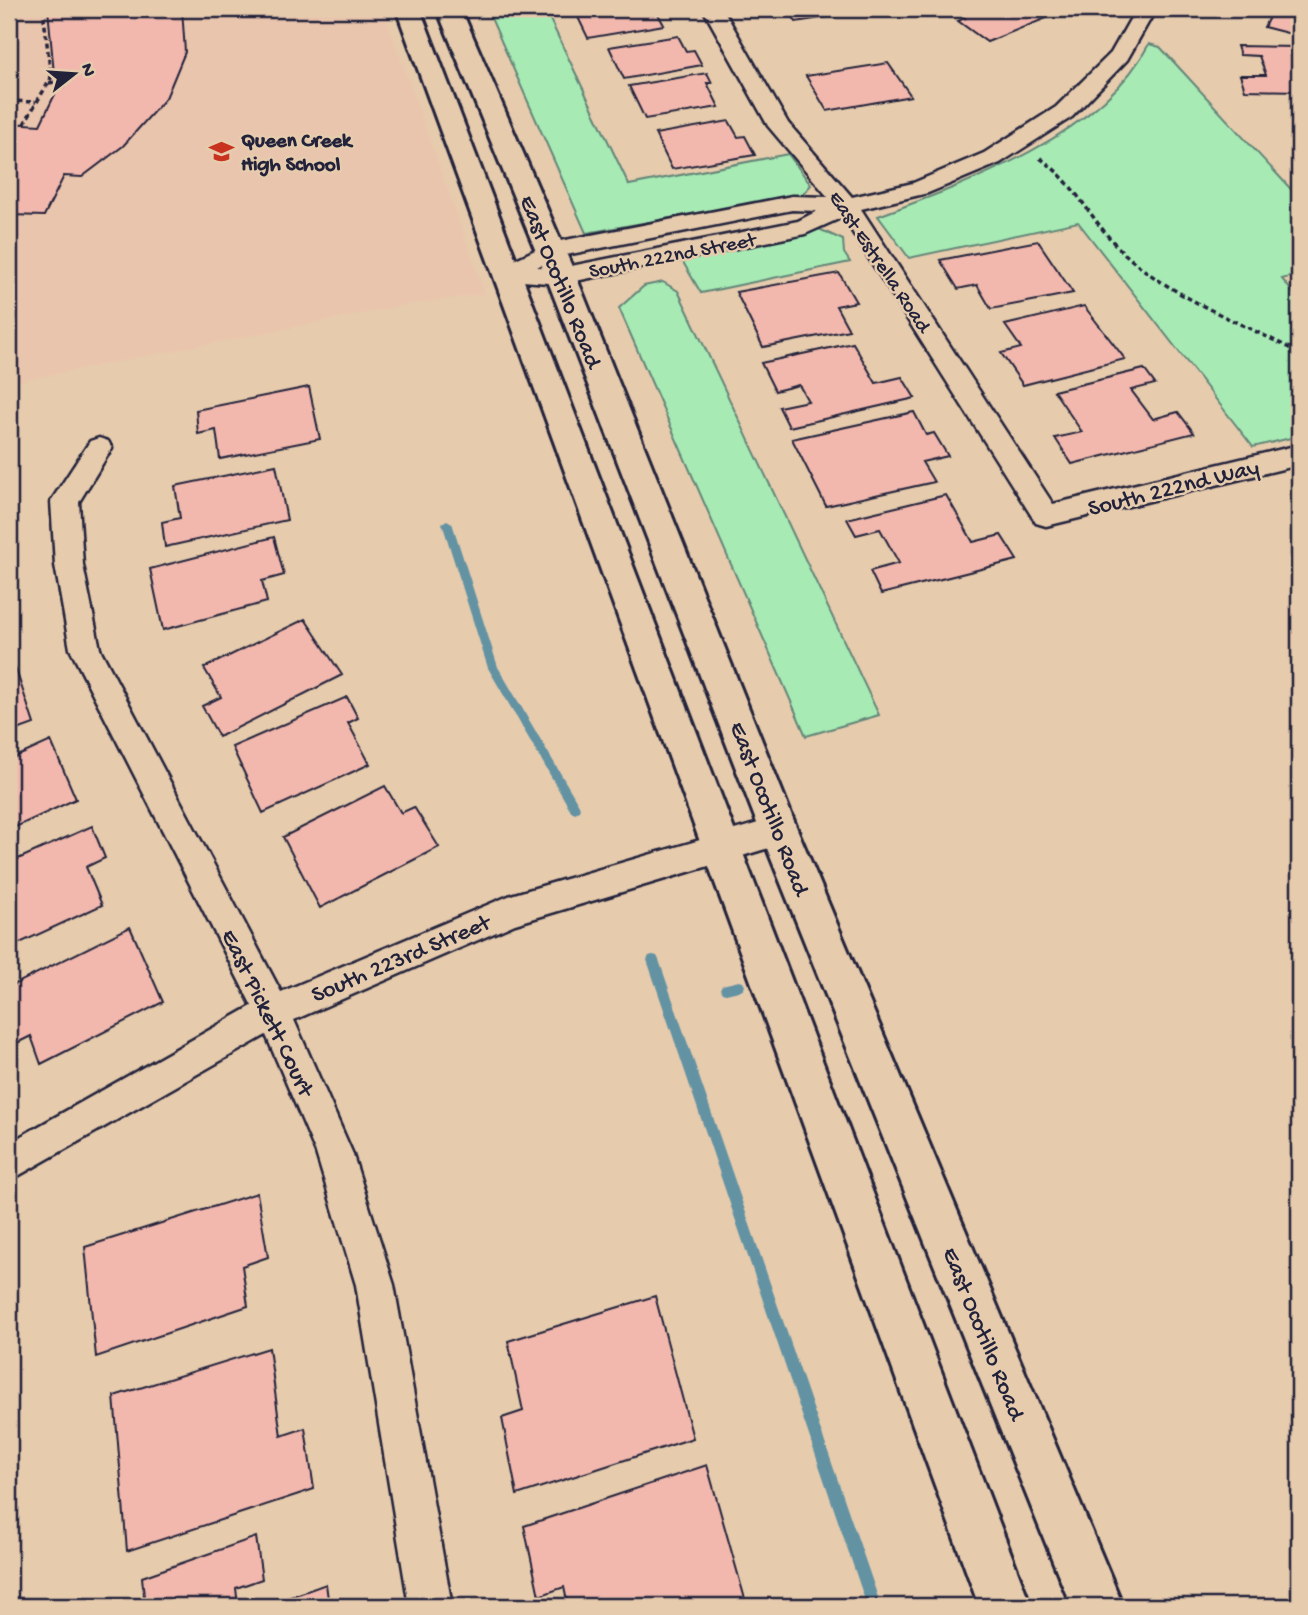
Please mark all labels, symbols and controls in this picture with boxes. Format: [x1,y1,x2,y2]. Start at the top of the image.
north arrow [38,38,108,108]
text: N [74,61,100,79]
place label: Queen Creek High School [241,130,354,179]
school or university icon: Queen Creek High School [207,137,235,165]
street label: East Estrella Road [821,187,936,340]
street label: East Ocotillo Road [511,192,607,375]
street label: South 222nd Street [587,229,761,286]
street label: South 222nd Way [1085,454,1263,525]
street label: East Ocotillo Road [721,718,815,902]
street label: South 223rd Street [308,909,497,1011]
street label: East Pickett Court [213,925,320,1104]
street label: East Ocotillo Road [934,1244,1030,1427]

